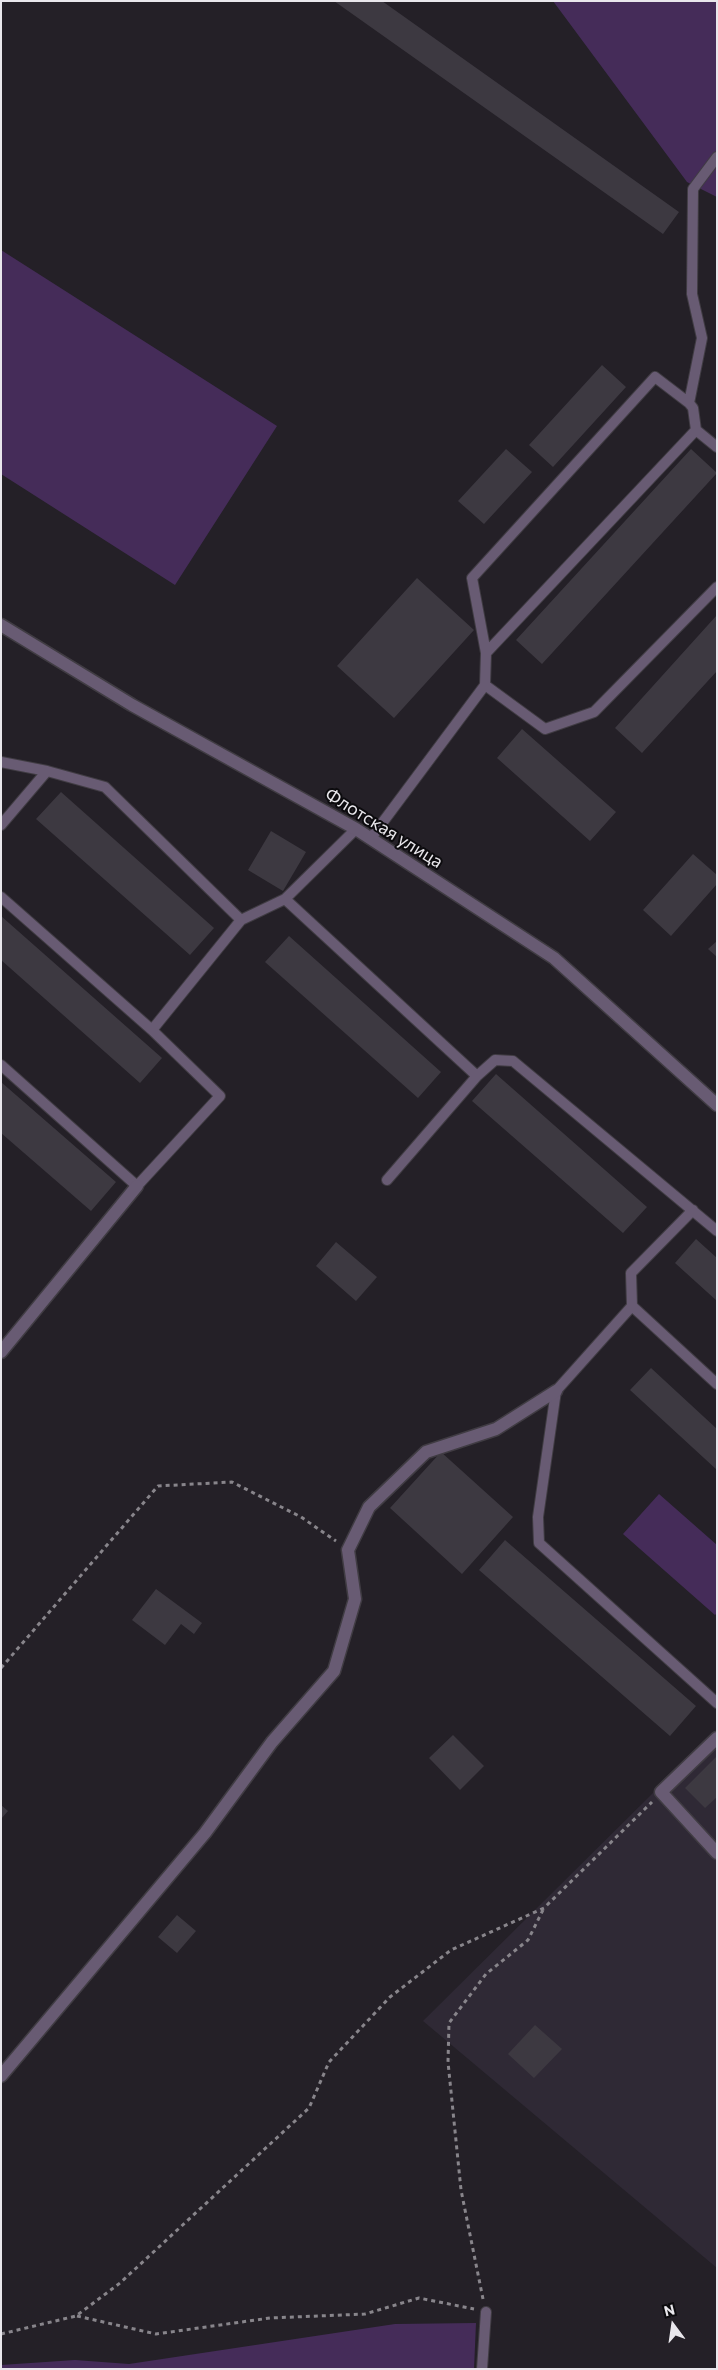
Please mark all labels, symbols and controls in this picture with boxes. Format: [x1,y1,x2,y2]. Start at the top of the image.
street label: Флотская улица [321,783,447,873]
north arrow [648,2300,698,2350]
text: N [662,2300,676,2319]

